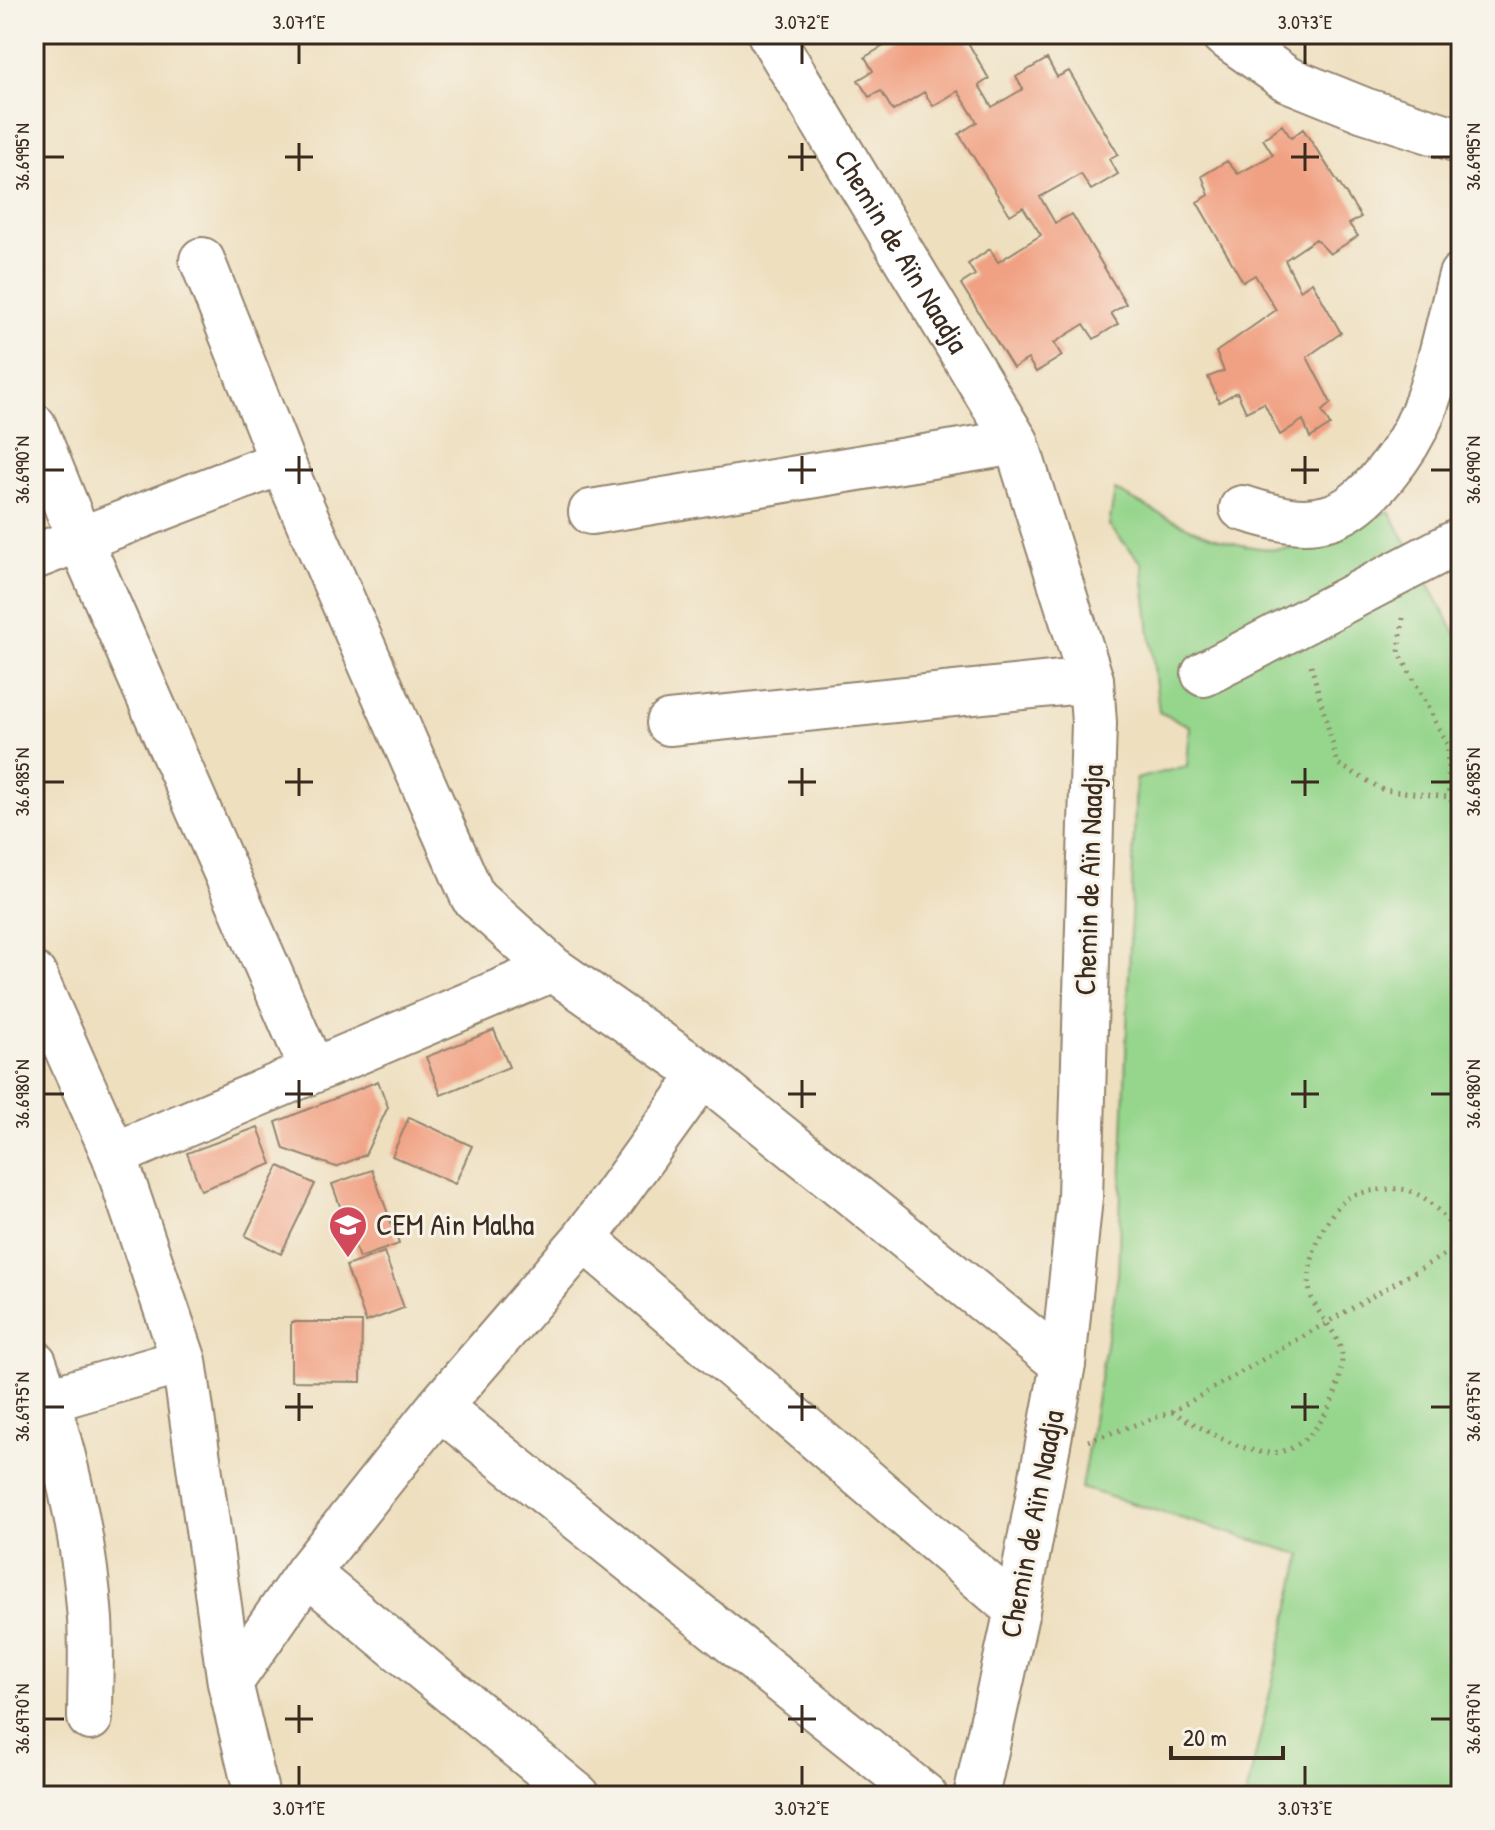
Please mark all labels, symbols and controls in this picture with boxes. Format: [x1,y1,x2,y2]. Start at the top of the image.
text: 3.071°E [273,8,326,35]
text: 3.072°E [775,8,830,35]
text: 3.073°E [1278,8,1332,35]
text: 36.6995°N [8,123,35,191]
text: 36.6995°N [1459,123,1486,191]
street label: Chemin de Aïn Naadja [825,142,979,360]
text: 36.6990°N [8,436,35,504]
text: 36.6990°N [1459,436,1486,504]
text: 36.6985°N [8,748,35,816]
text: 36.6985°N [1459,748,1486,816]
street label: Chemin de Aïn Naadja [1064,764,1112,996]
text: 36.6980°N [8,1059,35,1129]
text: 36.6980°N [1459,1059,1486,1129]
school or university icon: CEM Ain Malha [327,1204,369,1259]
place label: CEM Ain Malha [376,1204,534,1244]
text: 36.6975°N [8,1372,35,1442]
text: 36.6975°N [1459,1372,1486,1442]
street label: Chemin de Aïn Naadja [989,1406,1073,1641]
text: 36.6970°N [8,1684,35,1754]
text: 36.6970°N [1459,1684,1486,1754]
scale bar [1171,1710,1283,1760]
text: 20 m [1183,1721,1227,1753]
text: 3.071°E [273,1794,326,1821]
text: 3.072°E [775,1794,830,1821]
text: 3.073°E [1278,1794,1332,1821]

